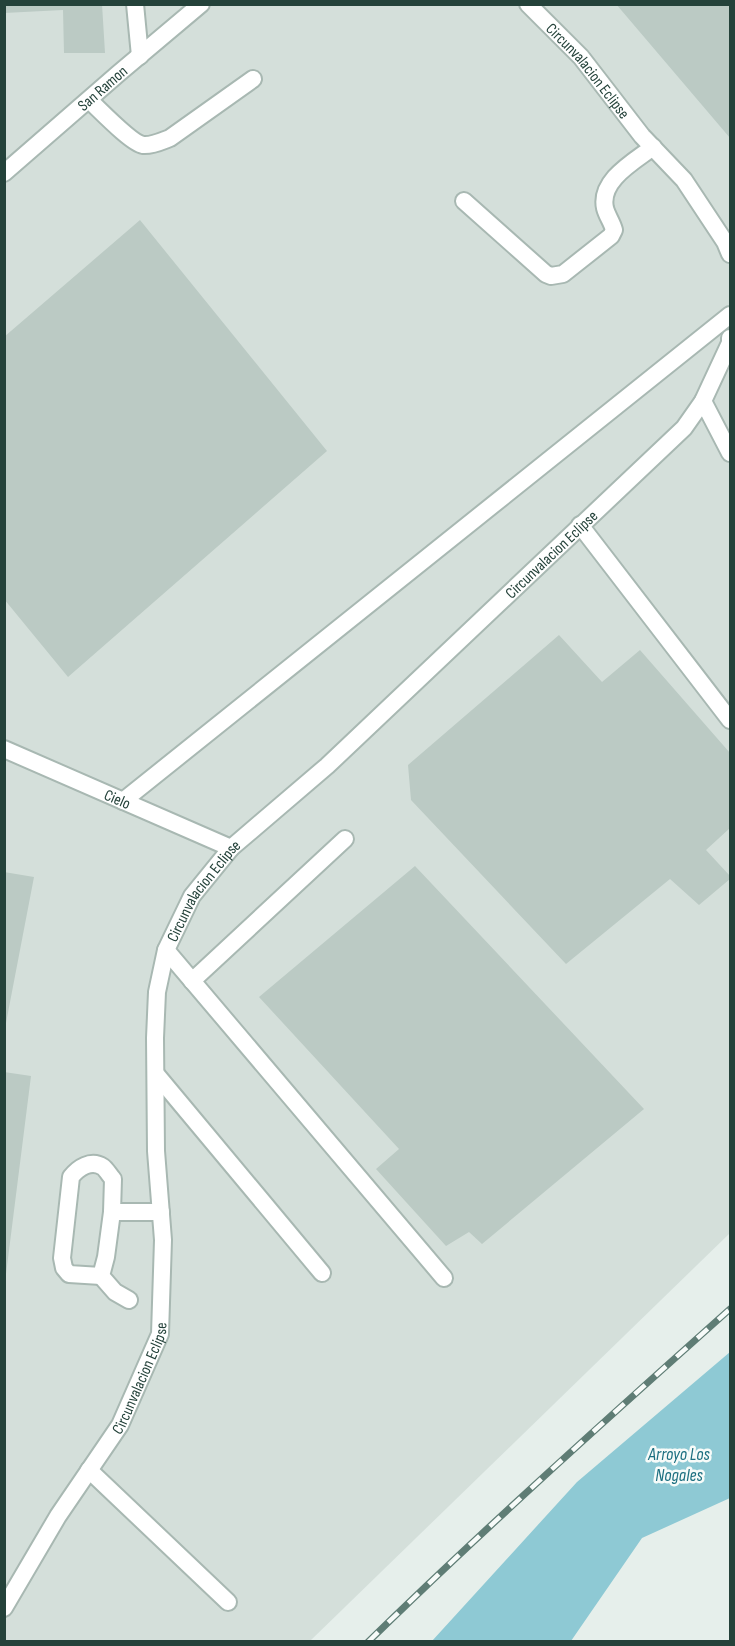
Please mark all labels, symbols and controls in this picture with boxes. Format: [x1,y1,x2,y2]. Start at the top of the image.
street label: Circunvalacion Eclipse [542,20,633,123]
street label: San Ramon [74,62,132,116]
street label: Circunvalacion Eclipse [502,507,602,603]
street label: Cielo [101,786,133,814]
street label: Circunvalacion Eclipse [163,836,245,945]
street label: Circunvalacion Eclipse [109,1322,171,1438]
water label: Arroyo Los Nogales [647,1444,710,1486]

